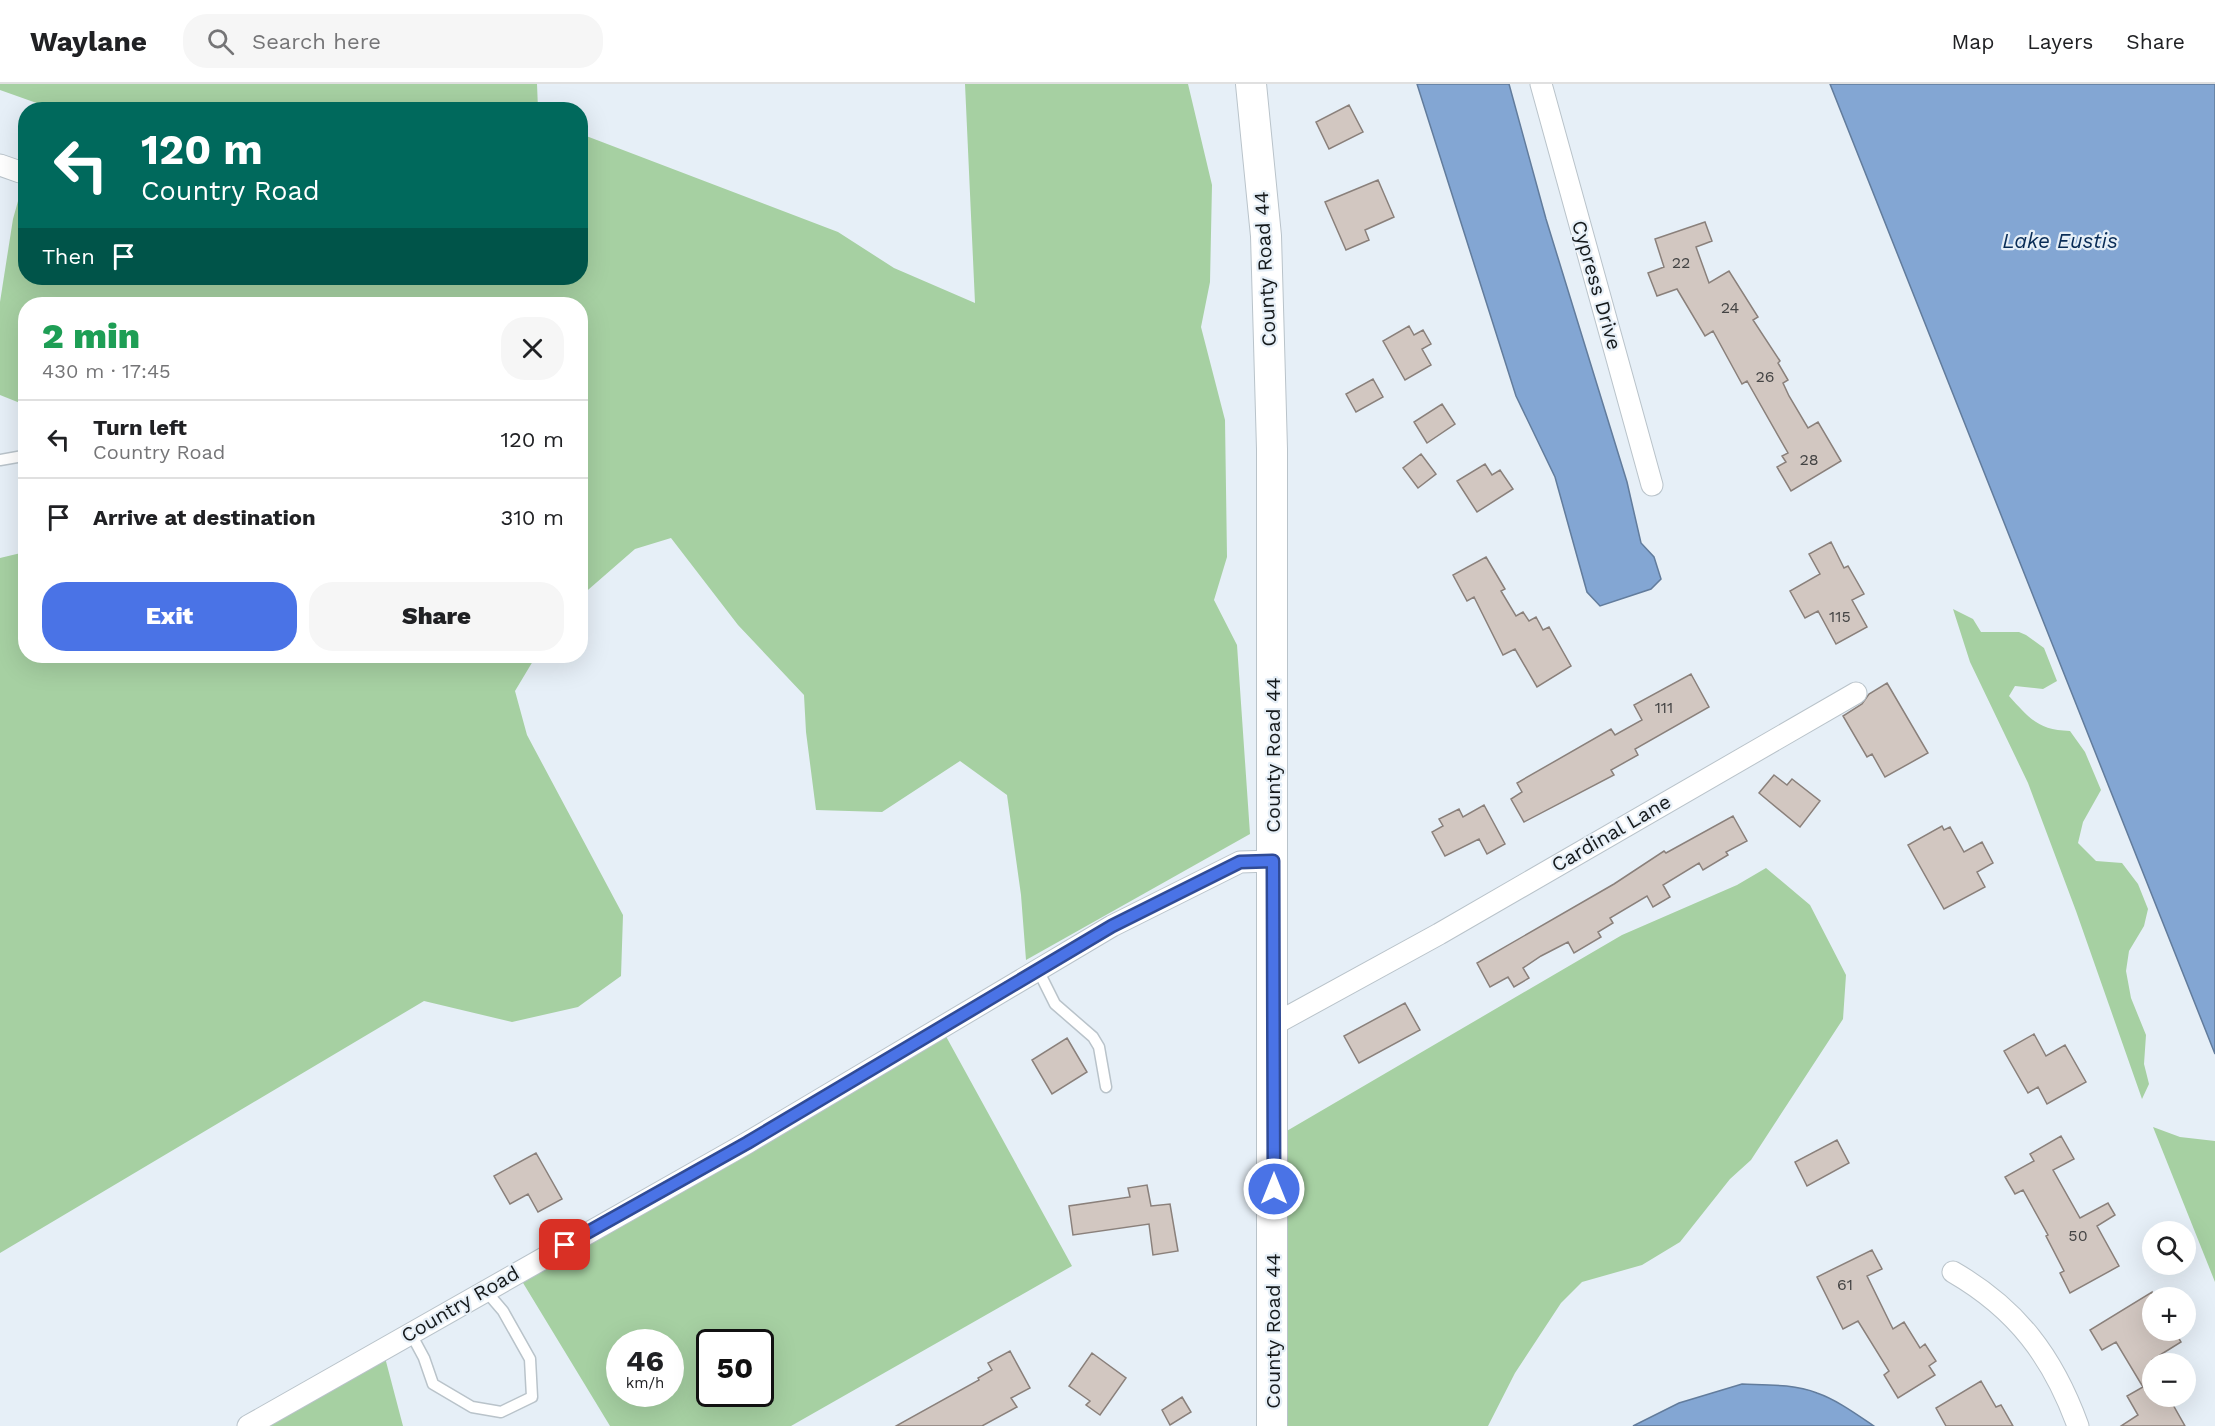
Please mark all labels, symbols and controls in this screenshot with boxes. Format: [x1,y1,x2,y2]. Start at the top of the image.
search box [183,14,603,68]
text: Waylane [30,25,147,58]
icon: search [204,25,237,58]
text: Search here [252,29,381,54]
text: Map [1951,29,1994,54]
text: Layers [2027,29,2093,54]
text: Share [2126,29,2185,54]
text: 120 m [141,125,263,174]
icon: left [42,126,120,204]
text: Country Road [141,175,320,207]
street label: County Road 44 [1249,191,1281,347]
street label: Cypress Drive [1567,217,1627,353]
water label: Lake Eustis [2002,228,2118,253]
icon: arrive [107,240,140,273]
text: Then [42,244,95,269]
house number: 22 [1672,253,1690,272]
house number: 24 [1721,298,1740,317]
text: 2 min [42,315,140,357]
button: close [501,317,564,380]
text: 430 m · 17:45 [42,359,171,383]
house number: 26 [1755,367,1775,386]
text: Turn left [93,415,187,440]
icon: left [42,423,75,456]
text: 120 m [500,427,564,452]
text: Country Road [93,440,225,464]
house number: 28 [1799,450,1819,469]
icon: arrive [42,501,75,534]
text: Arrive at destination [93,505,316,530]
text: 310 m [500,505,564,530]
button: Exit [42,582,297,651]
button: Share [309,582,564,651]
house number: 115 [1829,607,1851,626]
street label: County Road 44 [1261,677,1285,833]
house number: 111 [1655,698,1673,717]
street label: Cardinal Lane [1547,789,1675,877]
position arrow [1242,1157,1306,1221]
pin [539,1219,590,1270]
map controls [2142,1221,2196,1407]
button: search [2142,1221,2196,1275]
house number: 50 [2068,1226,2088,1245]
icon: arrive [548,1228,581,1261]
street label: County Road 44 [1261,1253,1285,1409]
street label: Country Road [397,1261,523,1347]
house number: 61 [1837,1275,1853,1294]
button: + [2142,1287,2196,1341]
speed limit sign: 50 [696,1329,774,1407]
text: 46 [626,1343,664,1378]
button: − [2142,1353,2196,1407]
text: km/h [626,1374,664,1392]

